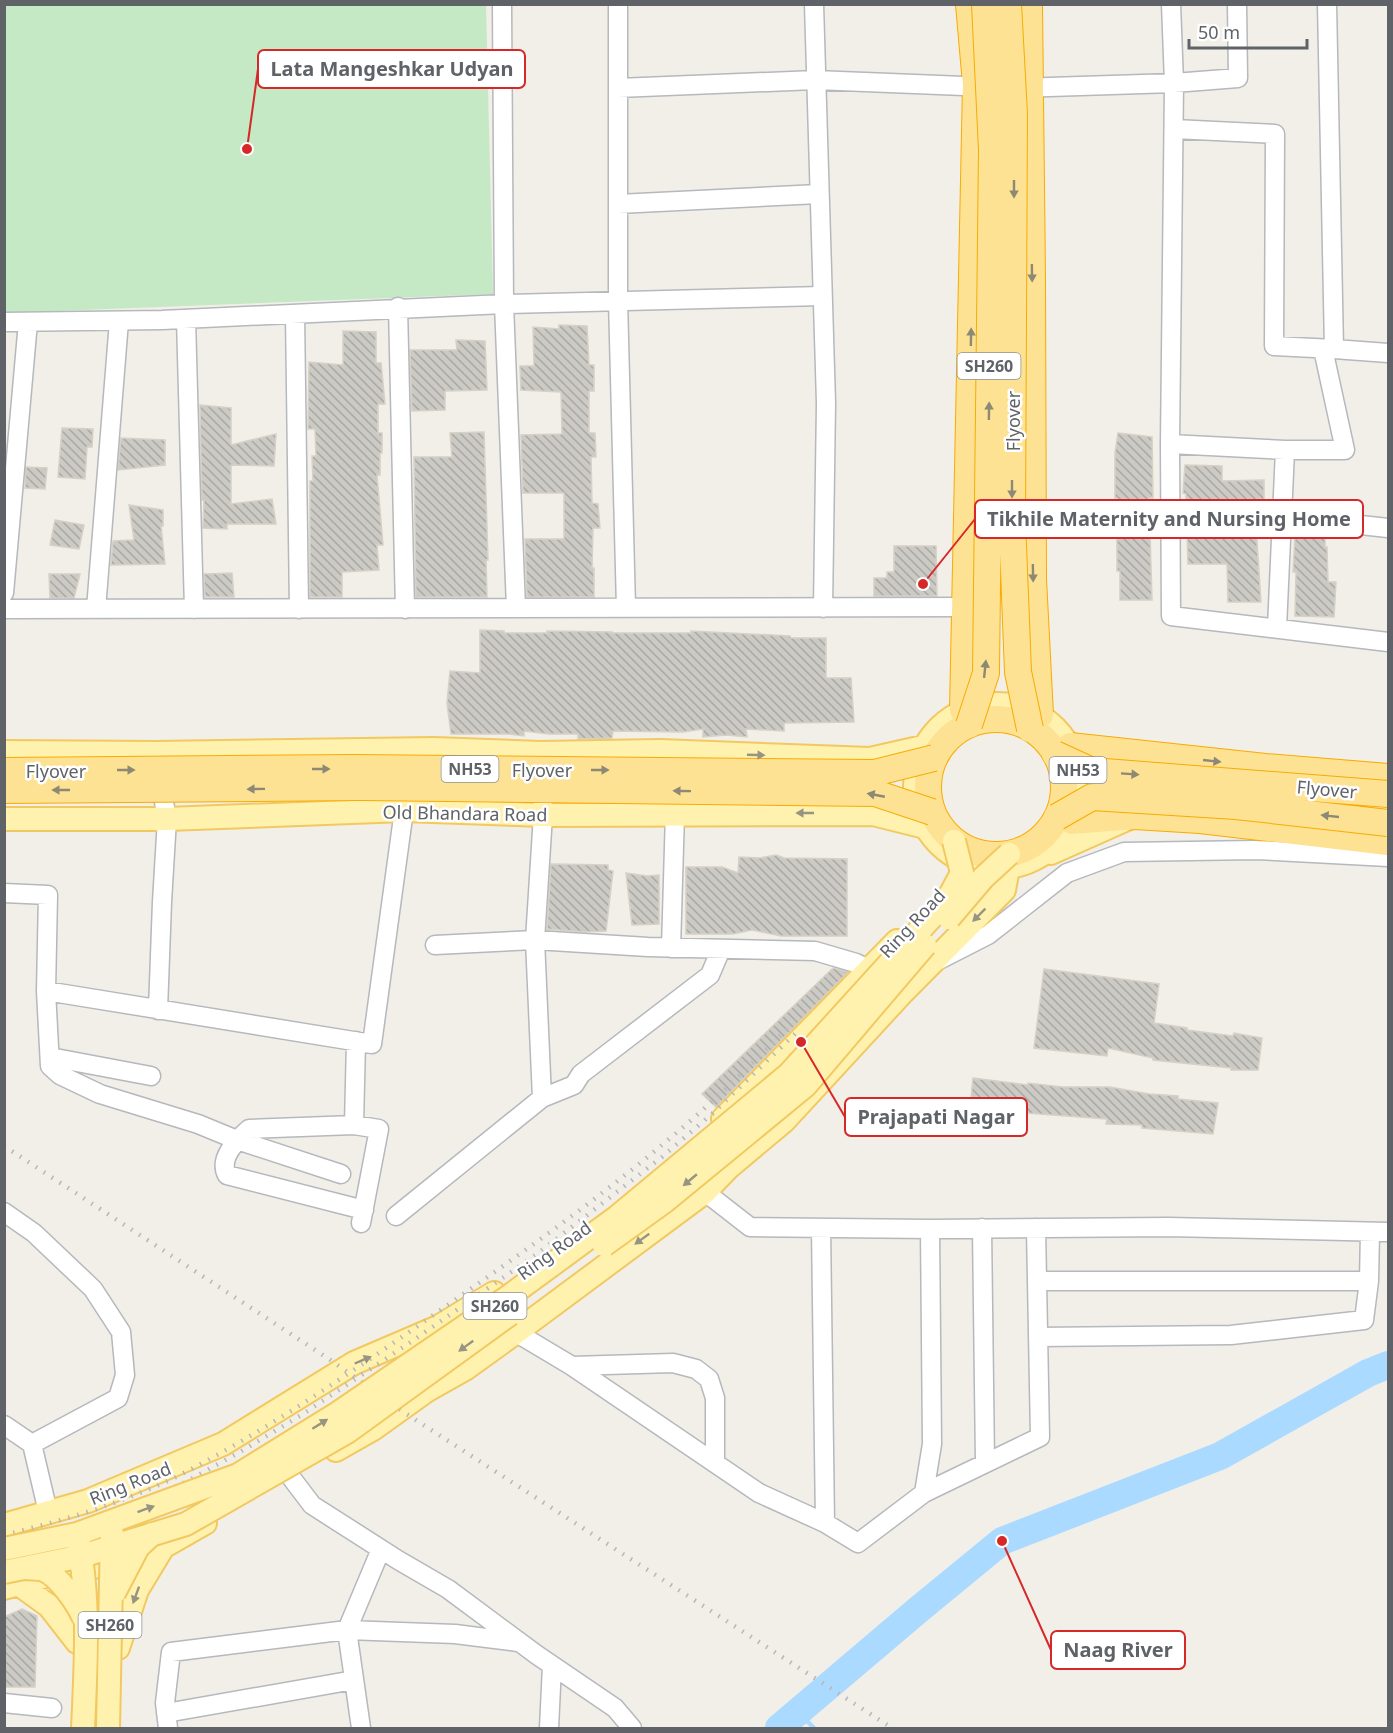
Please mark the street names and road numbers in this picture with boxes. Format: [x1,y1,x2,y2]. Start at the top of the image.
road number: SH260 [958,353,1020,379]
street label: Flyover [1001,390,1025,451]
road number: NH53 [442,756,498,782]
road number: NH53 [1050,757,1106,783]
street label: Flyover [512,758,573,782]
street label: Flyover [26,759,87,783]
street label: Flyover [1296,774,1359,804]
street label: Old Bhandara Road [382,800,548,826]
street label: Ring Road [874,883,950,963]
street label: Ring Road [512,1215,596,1285]
road number: SH260 [464,1293,526,1319]
street label: Ring Road [86,1456,174,1510]
road number: SH260 [78,1612,142,1638]

